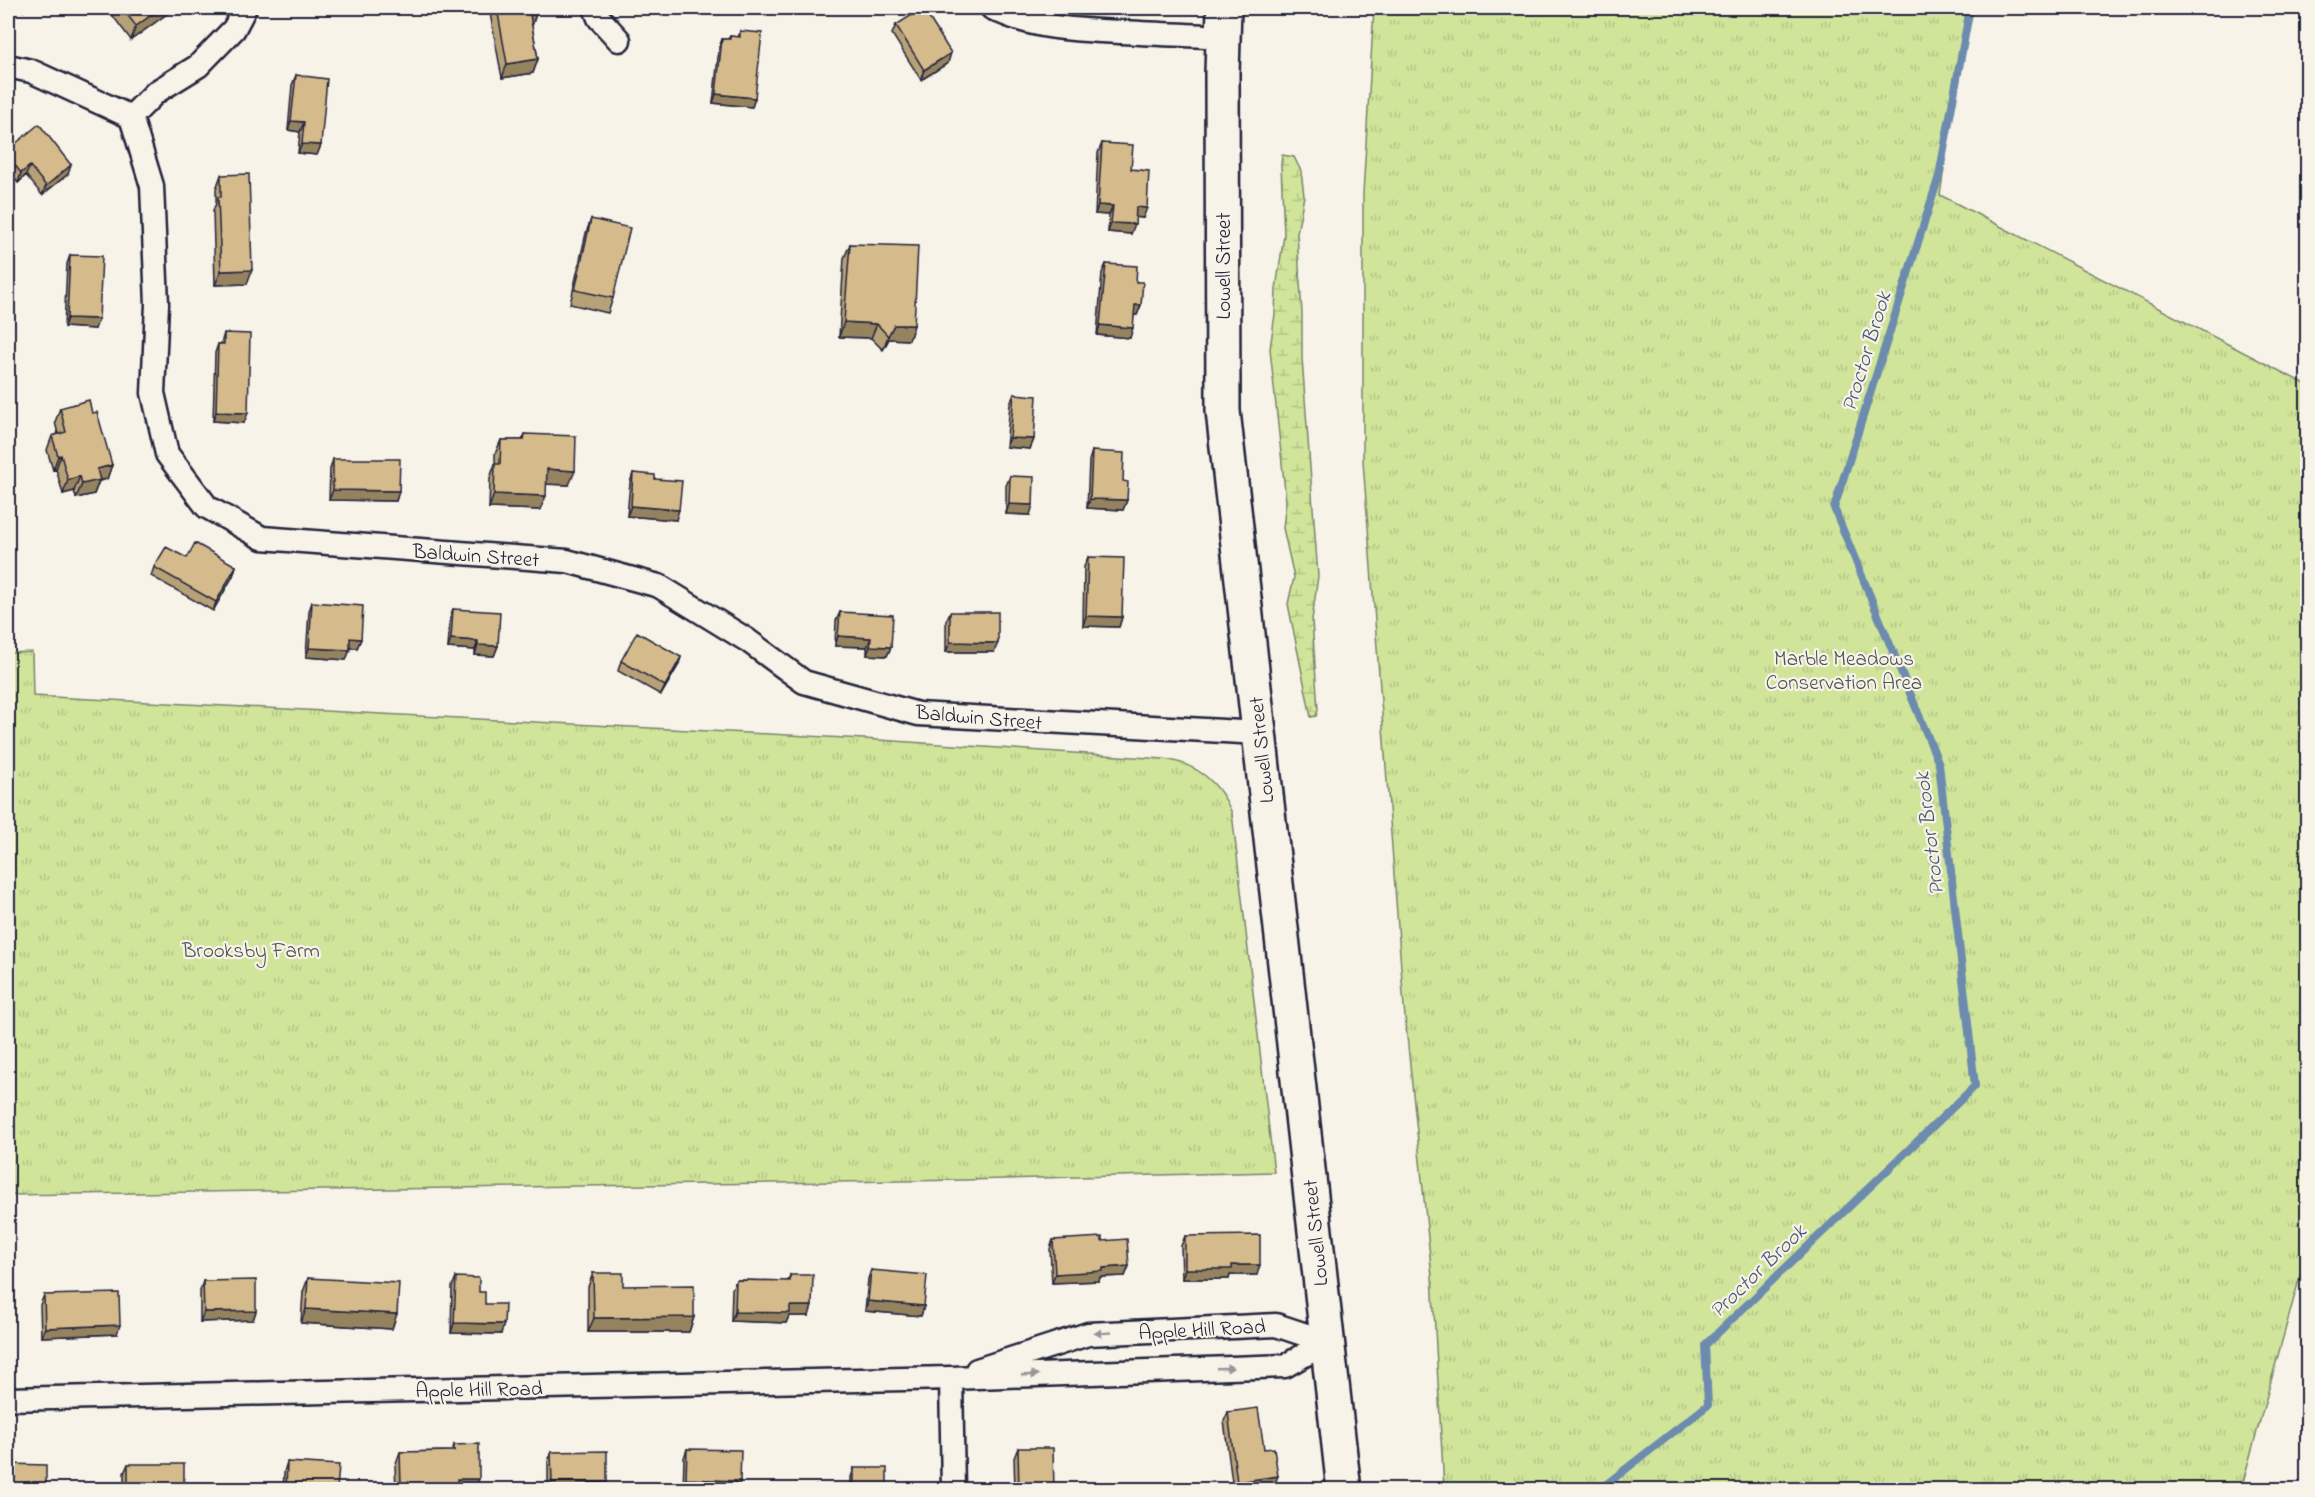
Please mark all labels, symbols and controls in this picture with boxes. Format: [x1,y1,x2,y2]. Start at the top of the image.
street label: Lowell Street [1210,212,1240,320]
water label: Proctor Brook [1834,287,1902,416]
street label: Baldwin Street [411,538,540,576]
park label: Marble Meadows Conservation Area [1766,645,1922,699]
street label: Lowell Street [1242,695,1284,805]
street label: Baldwin Street [913,698,1043,739]
water label: Proctor Brook [1907,769,1954,897]
park label: Brooksby Farm [181,937,320,969]
street label: Lowell Street [1296,1178,1338,1288]
water label: Proctor Brook [1703,1217,1816,1327]
street label: Apple Hill Road [1138,1313,1267,1349]
one-way arrow [1094,1329,1113,1338]
one-way arrow [1216,1364,1235,1373]
one-way arrow [1021,1371,1040,1380]
street label: Apple Hill Road [415,1375,543,1407]

